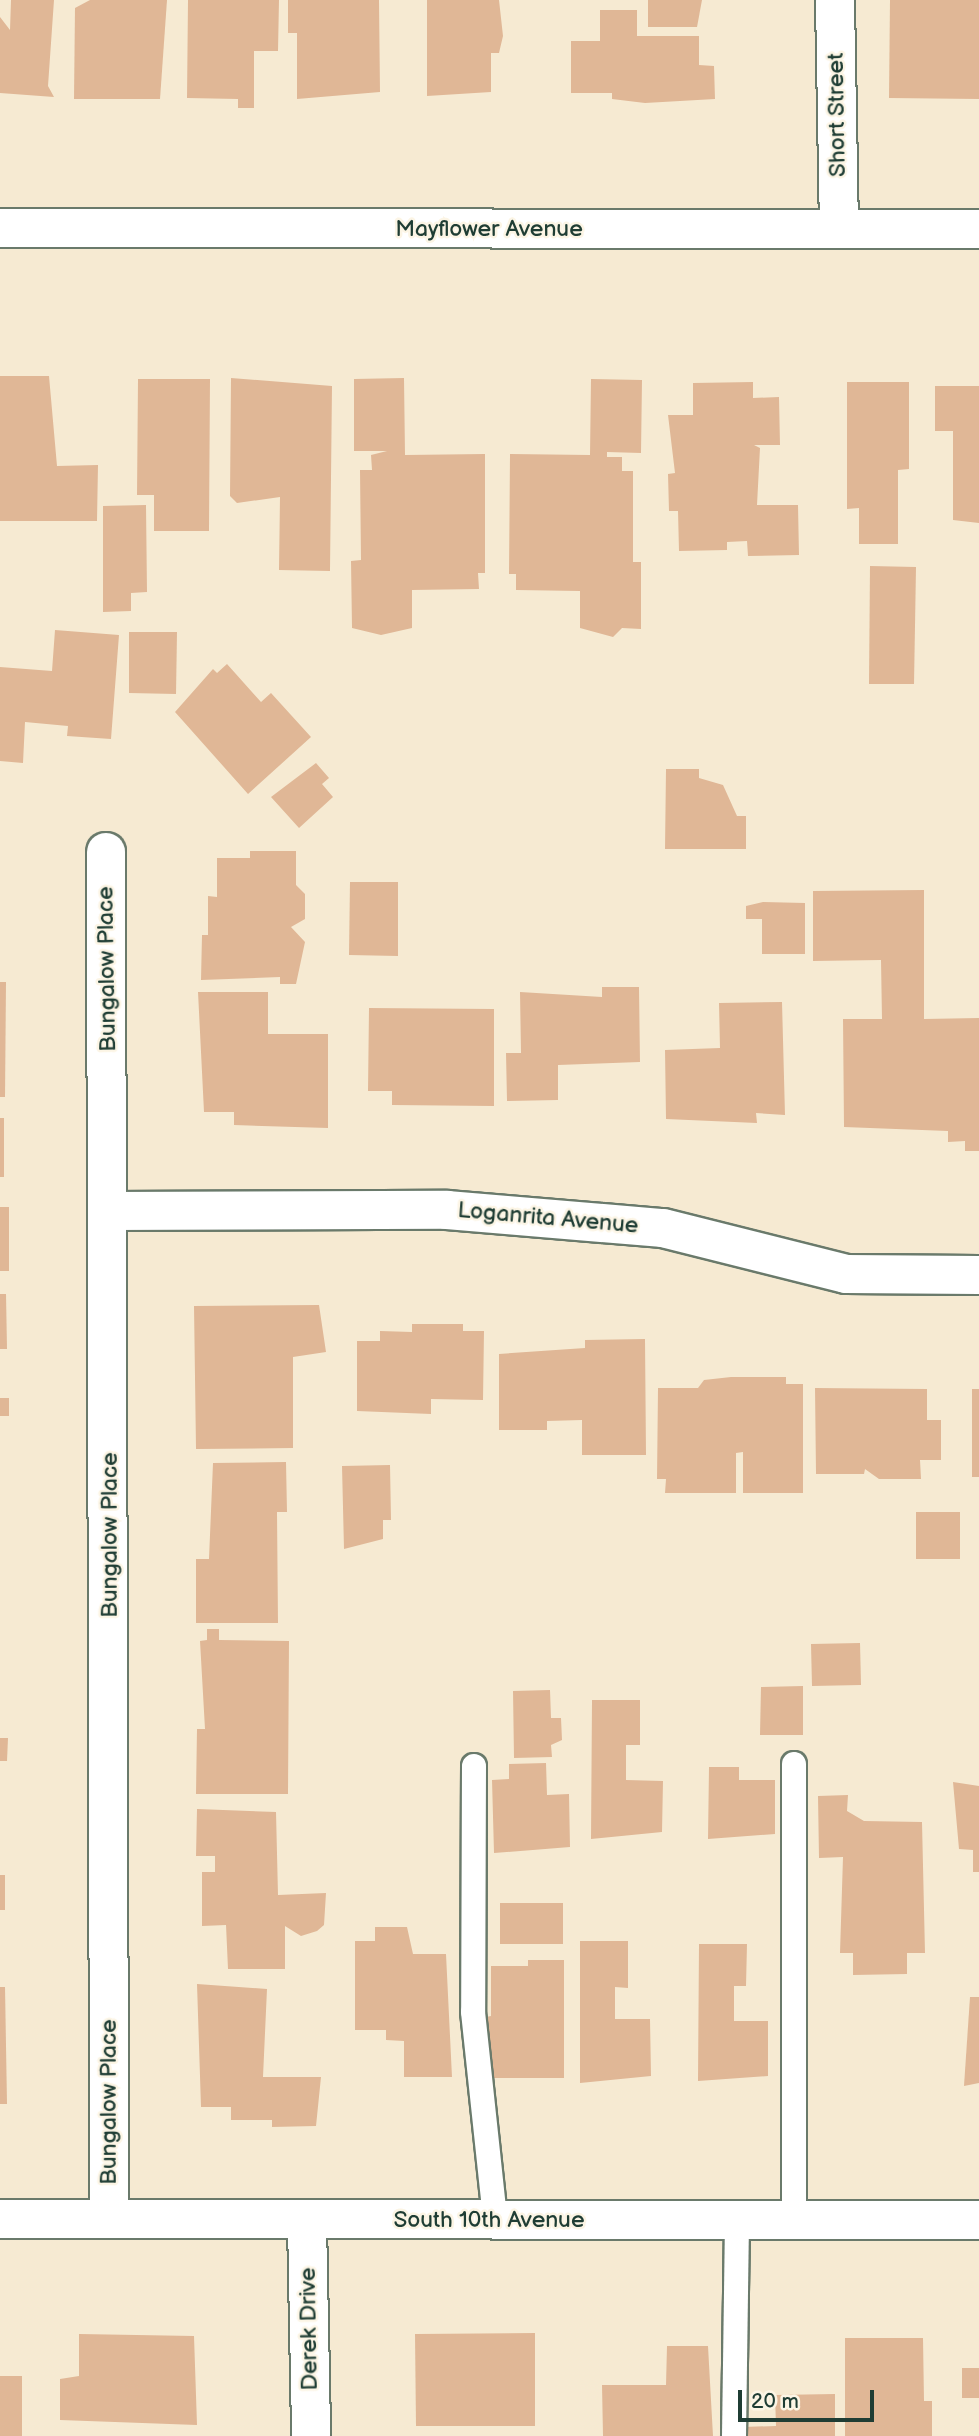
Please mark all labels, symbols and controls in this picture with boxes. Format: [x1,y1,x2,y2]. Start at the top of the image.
street label: Short Street [822,52,852,178]
street label: Mayflower Avenue [395,215,583,243]
street label: Bungalow Place [92,886,122,1052]
street label: Loganrita Avenue [456,1196,640,1240]
street label: Bungalow Place [96,1452,124,1618]
street label: Bungalow Place [95,2019,123,2185]
street label: South 10th Avenue [393,2206,585,2234]
street label: Derek Drive [294,2267,324,2391]
scale bar [741,2376,878,2420]
text: 20 m [751,2389,799,2414]

